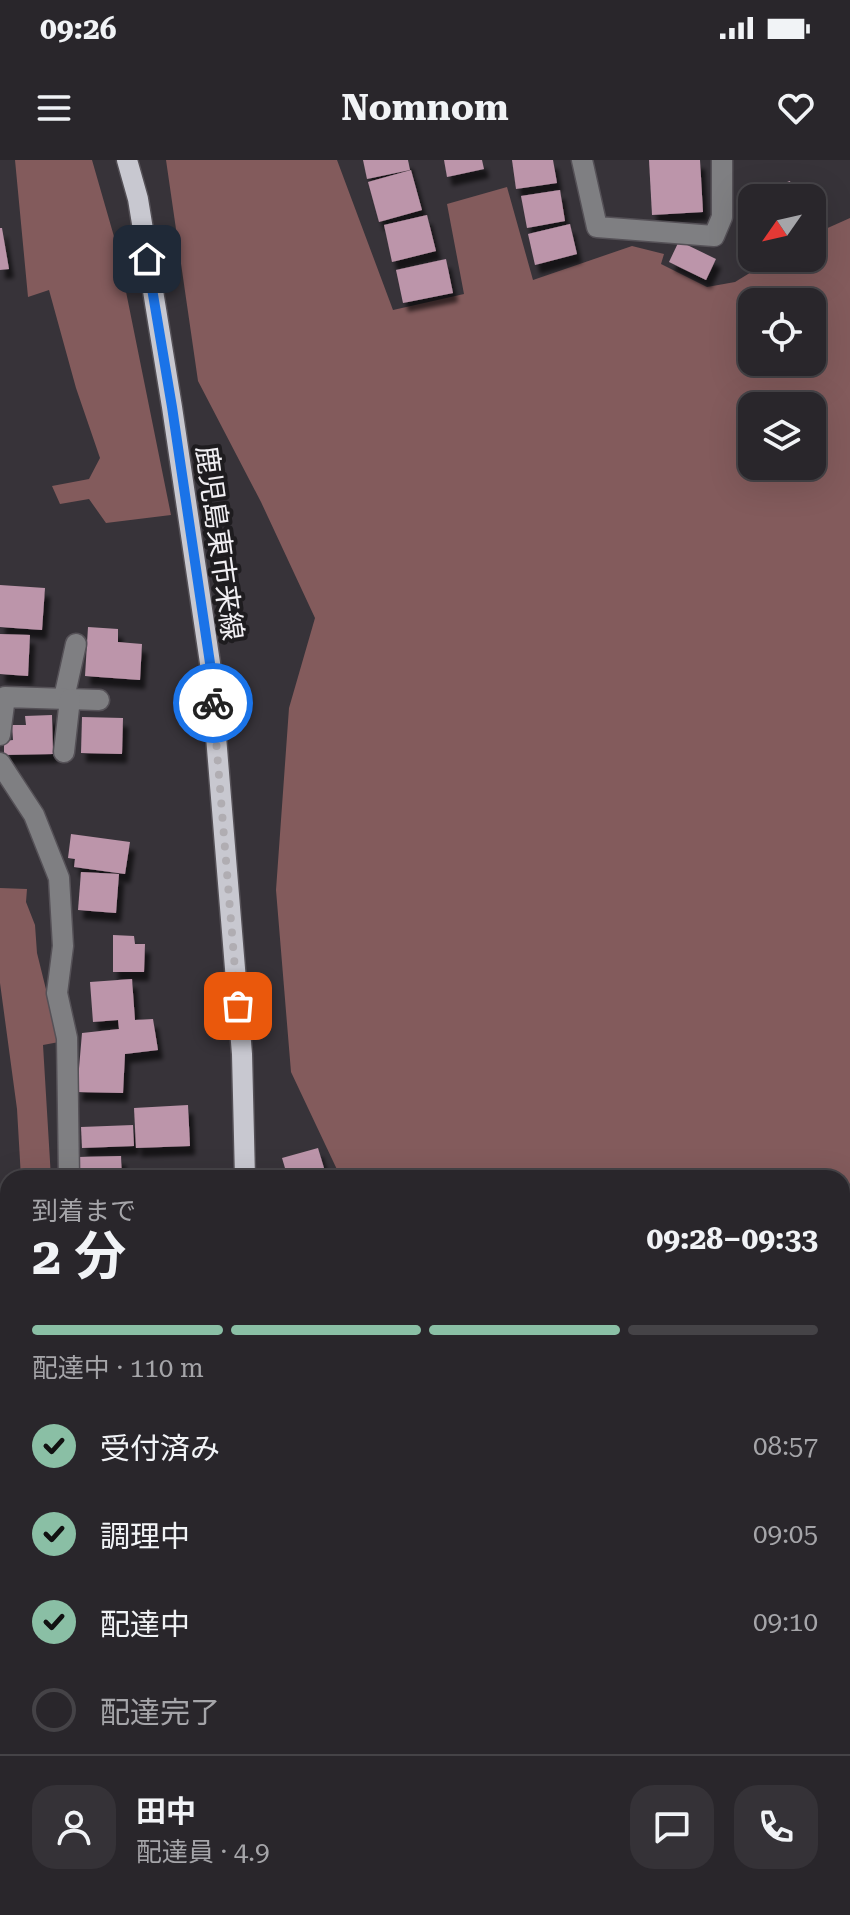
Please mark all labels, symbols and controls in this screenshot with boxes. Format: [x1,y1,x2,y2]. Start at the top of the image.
text: 09:26 [40,11,117,46]
icon: menu [32,86,76,130]
icon: heart [774,86,818,130]
text: Nomnom [341,87,509,129]
north arrow [738,184,826,272]
map controls [738,184,826,480]
pin [113,225,181,293]
icon: home [125,237,169,281]
button: locate [738,288,826,376]
button: layers [738,392,826,480]
street label: 鹿児島東市来線 [190,444,249,642]
courier [173,663,253,743]
icon: bike [191,681,235,725]
pin [204,972,272,1040]
icon: bag [216,984,260,1028]
text: 到着まで [32,1196,136,1226]
text: 09:28–09:33 [646,1221,818,1256]
text: 2 分 [32,1226,126,1287]
text: 配達中 · 110 m [32,1353,204,1383]
icon: check [32,1424,76,1468]
text: 受付済み [100,1431,220,1466]
text: 08:57 [753,1431,818,1461]
icon: check [32,1512,76,1556]
text: 調理中 [100,1519,190,1554]
text: 09:05 [753,1519,818,1549]
icon: check [32,1600,76,1644]
text: 配達中 [100,1607,190,1642]
text: 09:10 [753,1607,818,1637]
text: 配達完了 [100,1695,220,1730]
button: person [32,1785,116,1869]
button: chat [630,1785,714,1869]
button: phone [734,1785,818,1869]
text: 田中 [136,1794,196,1829]
text: 配達員 · 4.9 [136,1837,270,1867]

